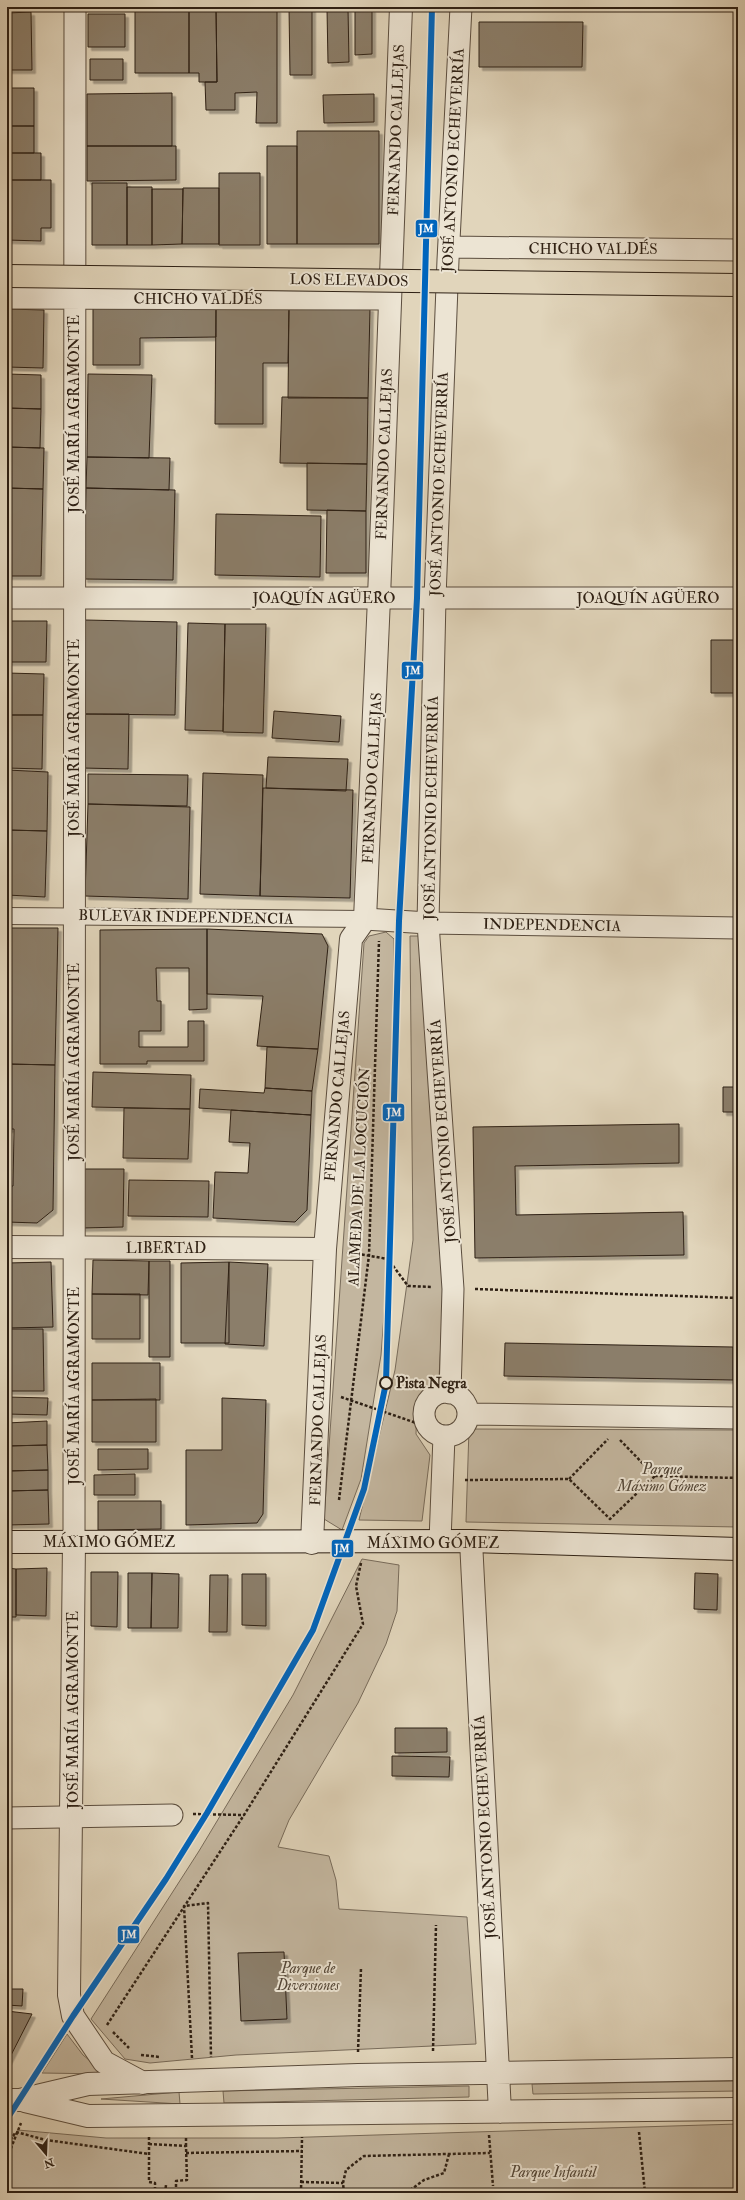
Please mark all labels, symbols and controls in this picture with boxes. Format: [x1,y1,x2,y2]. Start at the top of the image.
street label: FERNANDO CALLEJAS [384,44,410,216]
street label: JOSÉ ANTONIO ECHEVERRÍA [436,47,470,274]
line badge: JM [415,219,438,238]
text: JM [417,222,434,236]
street label: CHICHO VALDÉS [528,238,658,259]
street label: LOS ELEVADOS [289,270,409,291]
street label: CHICHO VALDÉS [133,288,263,309]
street label: JOSÉ MARÍA AGRAMONTE [63,315,85,514]
street label: FERNANDO CALLEJAS [372,368,398,540]
street label: JOSÉ ANTONIO ECHEVERRÍA [424,371,454,598]
street label: JOAQUÍN AGÜERO [251,588,396,609]
street label: JOAQUÍN AGÜERO [575,588,720,609]
street label: JOSÉ MARÍA AGRAMONTE [63,639,85,838]
line badge: JM [401,661,424,680]
text: JM [404,664,421,678]
street label: FERNANDO CALLEJAS [359,692,387,864]
street label: JOSÉ ANTONIO ECHEVERRÍA [418,695,444,921]
street label: BULEVAR INDEPENDENCIA [78,906,294,929]
street label: INDEPENDENCIA [483,915,622,936]
street label: JOSÉ MARÍA AGRAMONTE [63,963,85,1162]
street label: FERNANDO CALLEJAS [321,1010,355,1182]
street label: JOSÉ ANTONIO ECHEVERRÍA [424,1018,462,1245]
street label: ALAMEDA DE LA LOCUCIÓN [342,1067,375,1288]
line badge: JM [382,1103,405,1122]
text: JM [385,1106,402,1120]
street label: LIBERTAD [126,1239,206,1258]
street label: JOSÉ MARÍA AGRAMONTE [63,1287,85,1486]
street label: FERNANDO CALLEJAS [306,1334,332,1506]
place label: Pista Negra [396,1374,467,1394]
marker: Pista Negra [379,1376,393,1390]
park label: Parque Máximo Gómez [616,1460,707,1496]
street label: MÁXIMO GÓMEZ [43,1531,175,1552]
street label: MÁXIMO GÓMEZ [367,1532,499,1553]
line badge: JM [331,1539,354,1558]
text: JM [333,1542,350,1556]
street label: JOSÉ MARÍA AGRAMONTE [62,1611,84,1810]
street label: JOSÉ ANTONIO ECHEVERRÍA [468,1714,502,1941]
line badge: JM [117,1925,140,1944]
text: JM [120,1928,137,1942]
park label: Parque de Diversiones [276,1959,340,1995]
north arrow [26,2134,66,2174]
text: N [41,2155,57,2171]
park label: Parque Infantil [509,2163,597,2182]

